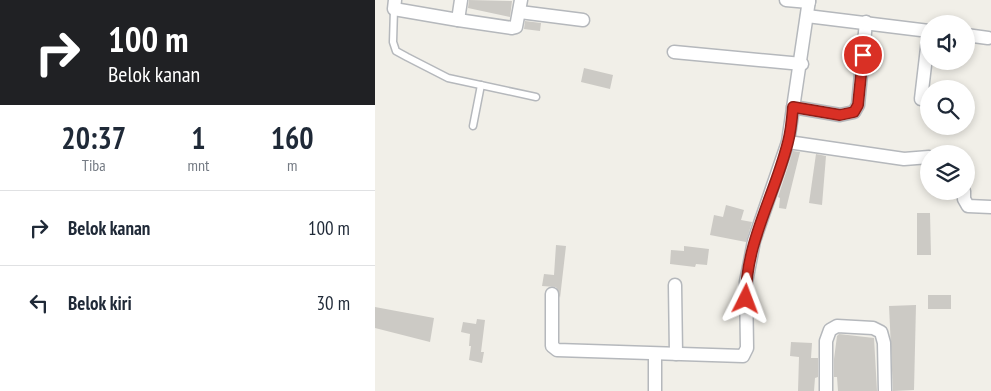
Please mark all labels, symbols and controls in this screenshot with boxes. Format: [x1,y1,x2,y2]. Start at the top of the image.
map controls [920,15,975,200]
button: sound [920,15,975,70]
text: 100 m [108,16,189,62]
icon: right [25,20,90,85]
pin [842,34,884,76]
icon: arrive [849,41,877,69]
text: Belok kanan [108,60,200,88]
button: search [920,80,975,135]
text: 20:37 [61,118,126,157]
text: 1 [191,118,206,157]
text: 160 [271,118,314,157]
button: layers [920,145,975,200]
text: Tiba [82,155,106,175]
text: mnt [187,155,209,175]
text: m [287,155,297,175]
icon: right [25,214,53,242]
text: Belok kanan [68,216,150,240]
text: 100 m [308,216,350,240]
position arrow [719,272,771,324]
icon: left [25,289,53,317]
text: Belok kiri [68,291,132,315]
text: 30 m [317,291,350,315]

